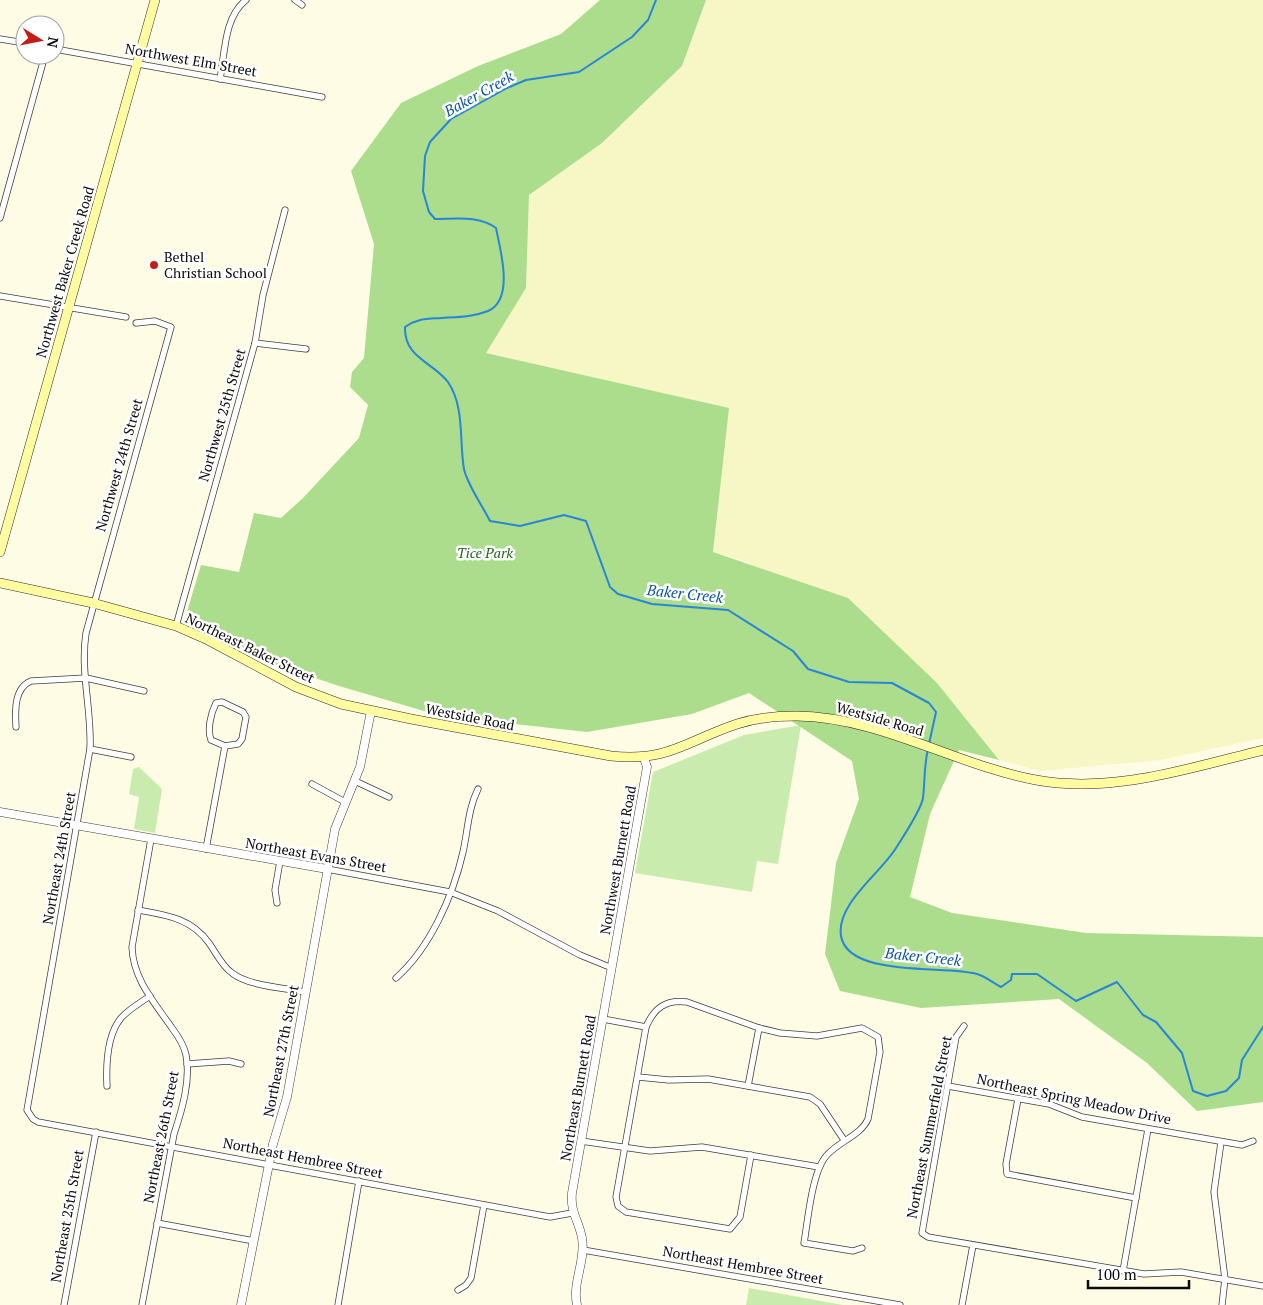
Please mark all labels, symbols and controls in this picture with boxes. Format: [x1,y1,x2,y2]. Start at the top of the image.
north arrow [15,15,65,65]
text: N [43,35,64,50]
street label: Northwest Elm Street [124,39,259,81]
water label: Baker Creek [439,65,517,121]
street label: Northwest Baker Creek Road [31,184,98,360]
place label: Bethel Christian School [164,247,267,282]
marker: Bethel Christian School [148,259,160,271]
street label: Northwest 25th Street [193,345,250,484]
street label: Northwest 24th Street [90,395,147,534]
park label: Tice Park [457,543,513,562]
water label: Baker Creek [645,579,725,607]
street label: Northeast Baker Street [182,608,319,687]
street label: Westside Road [834,697,926,740]
street label: Westside Road [424,699,516,734]
street label: Northwest Burnett Road [595,784,640,936]
street label: Northeast 24th Street [37,789,80,926]
street label: Northeast Evans Street [244,833,389,876]
water label: Baker Creek [883,942,963,970]
street label: Northeast 27th Street [258,983,303,1119]
street label: Northeast Burnett Road [555,1013,600,1162]
street label: Northeast Summerfield Street [901,1033,956,1220]
street label: Northeast 26th Street [138,1068,183,1205]
street label: Northeast Spring Meadow Drive [975,1069,1173,1128]
street label: Northeast Hembree Street [221,1133,386,1183]
street label: Northeast 25th Street [45,1147,88,1284]
street label: Northeast Hembree Street [661,1241,826,1288]
scale bar [1088,1258,1189,1290]
text: 100 m [1096,1264,1137,1284]

